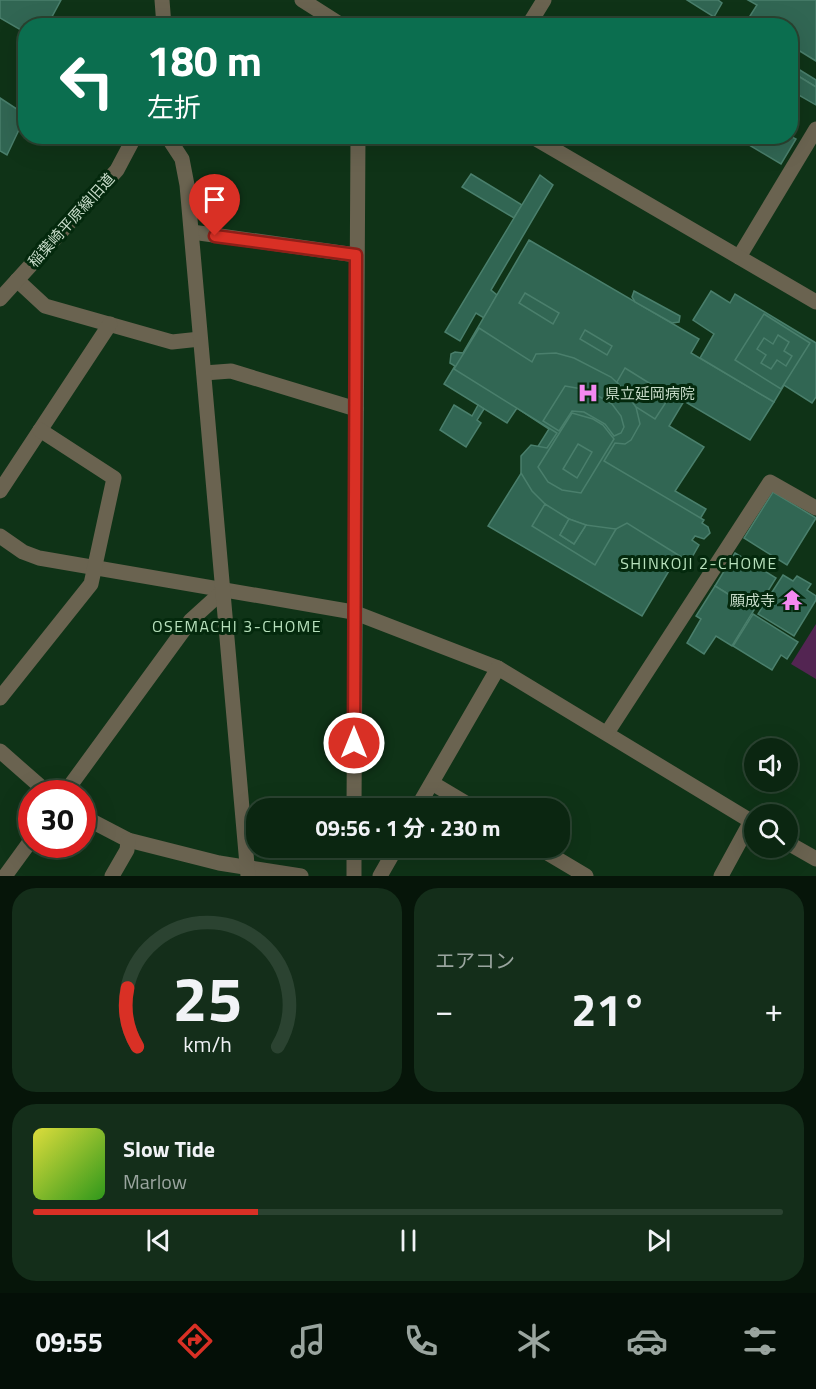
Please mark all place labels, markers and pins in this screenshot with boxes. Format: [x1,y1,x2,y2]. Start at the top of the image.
pin [189,174,240,236]
hospital icon: 県立延岡病院 [576,381,600,405]
place label: 県立延岡病院 [605,382,695,405]
temple icon: 願成寺 [780,588,804,612]
place label: 願成寺 [730,589,775,612]

